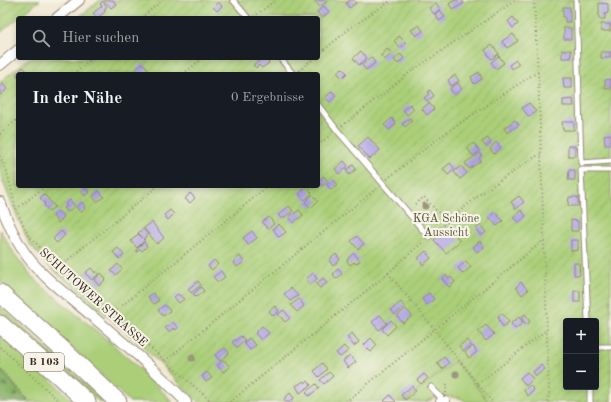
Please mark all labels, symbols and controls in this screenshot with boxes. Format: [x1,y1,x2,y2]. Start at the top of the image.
search box [16,16,320,60]
icon: search [30,27,52,49]
text: Hier suchen [62,31,139,46]
text: In der Nähe [32,90,122,107]
text: 0 Ergebnisse [231,91,304,104]
park label: KGA Schöne Aussicht [413,213,480,239]
street label: SCHUTOWER STRASSE [37,247,149,349]
map controls [563,318,599,390]
button: + [563,318,599,354]
road number: B 103 [24,353,64,371]
button: − [563,354,599,390]

